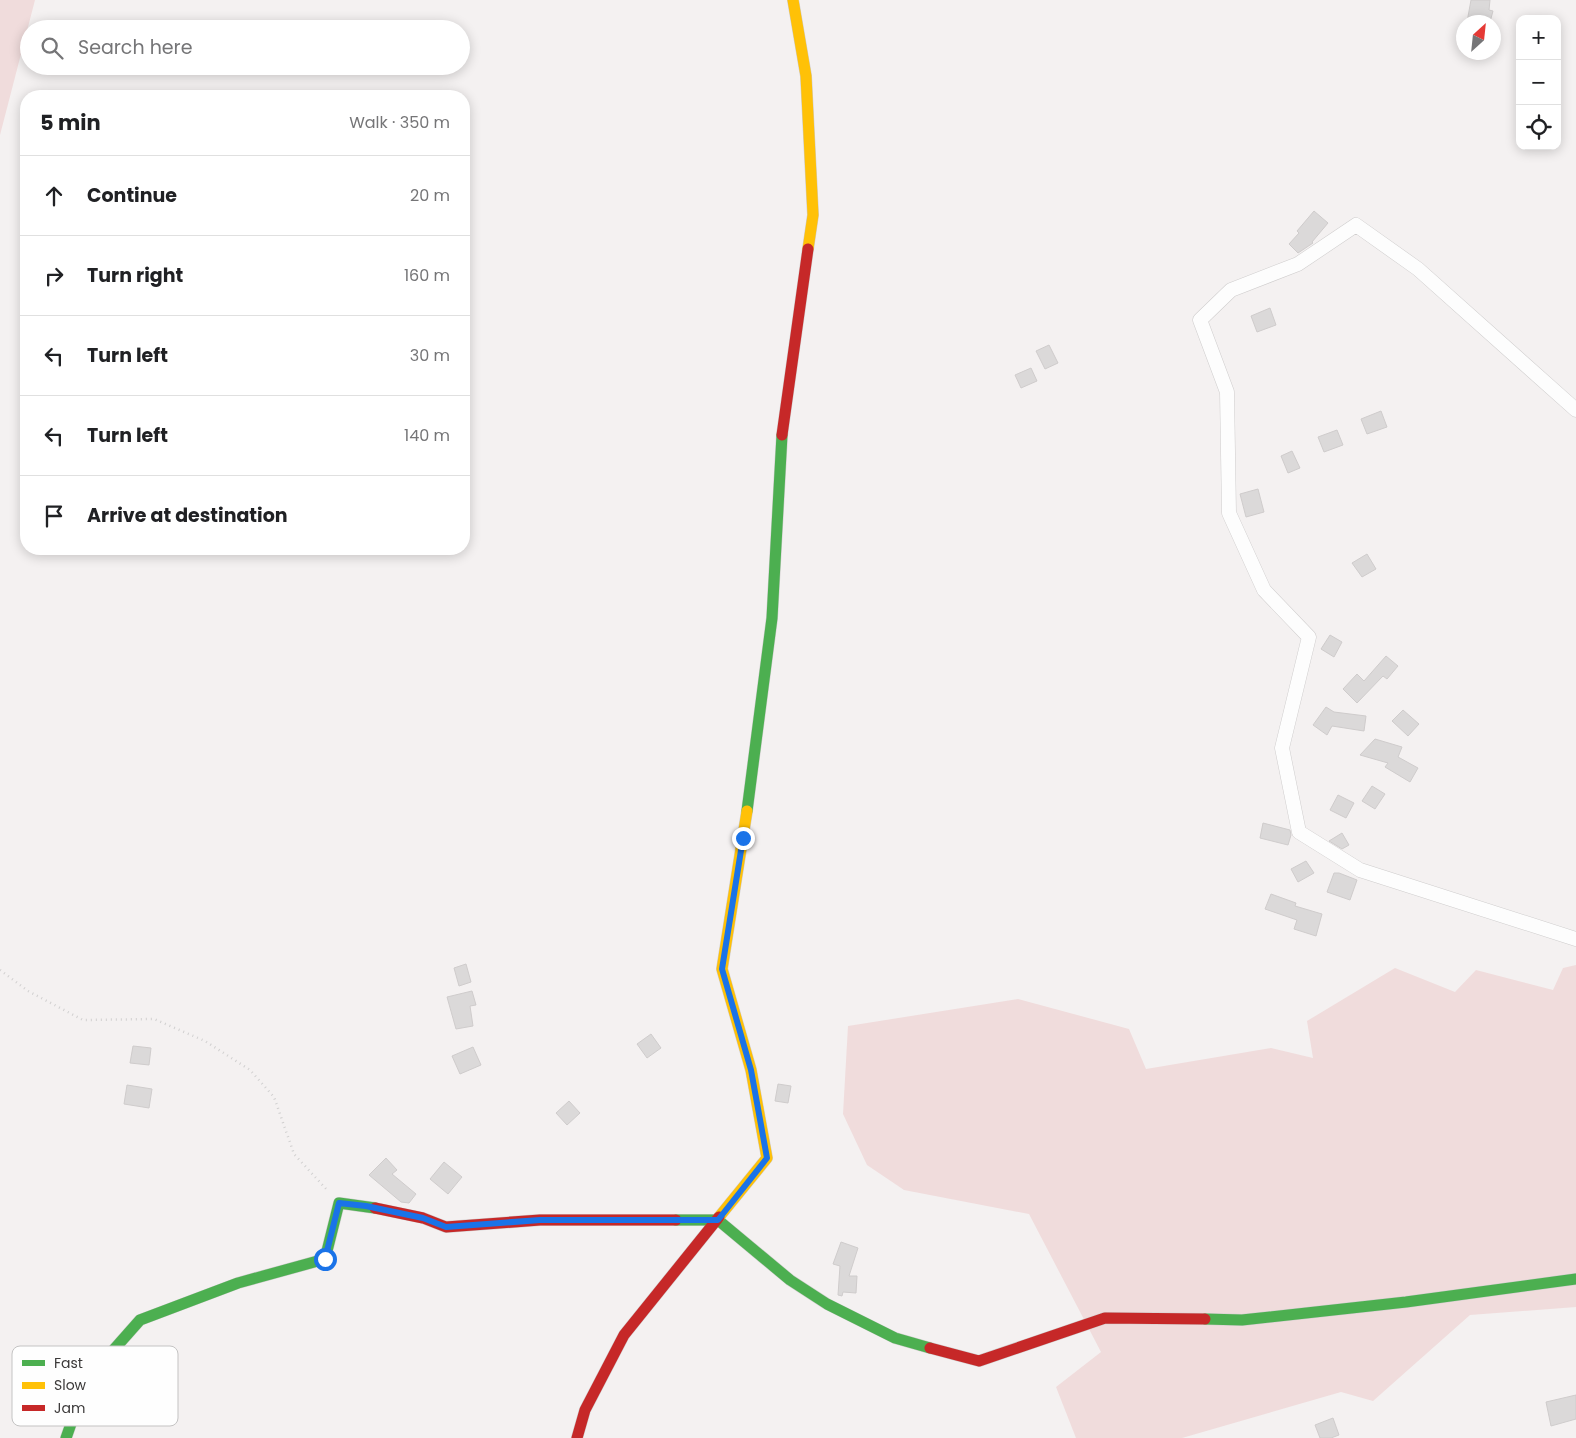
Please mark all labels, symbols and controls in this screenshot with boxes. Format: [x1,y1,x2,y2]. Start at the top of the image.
north arrow [1456,15,1501,60]
map controls [1516,15,1561,150]
button: + [1516,15,1561,60]
search box [20,20,470,75]
icon: search [38,34,66,62]
text: Search here [78,34,192,61]
button: − [1516,60,1561,105]
button: locate [1516,105,1561,150]
text: 5 min [40,108,101,137]
text: Walk · 350 m [349,111,450,134]
icon: ahead [40,182,68,210]
text: Continue [87,182,177,209]
text: 20 m [410,184,450,207]
icon: right [40,262,68,290]
text: Turn right [87,262,183,289]
text: 160 m [404,264,450,287]
icon: left [40,342,68,370]
text: Turn left [87,342,168,369]
text: 30 m [410,344,450,367]
icon: left [40,422,68,450]
text: Turn left [87,422,168,449]
text: 140 m [404,424,450,447]
icon: arrive [40,502,68,530]
text: Arrive at destination [87,502,288,529]
route end [732,827,755,850]
route start [314,1248,337,1271]
legend [12,1346,178,1426]
text: Fast [54,1353,83,1373]
text: Slow [54,1375,87,1395]
text: Jam [54,1398,85,1418]

